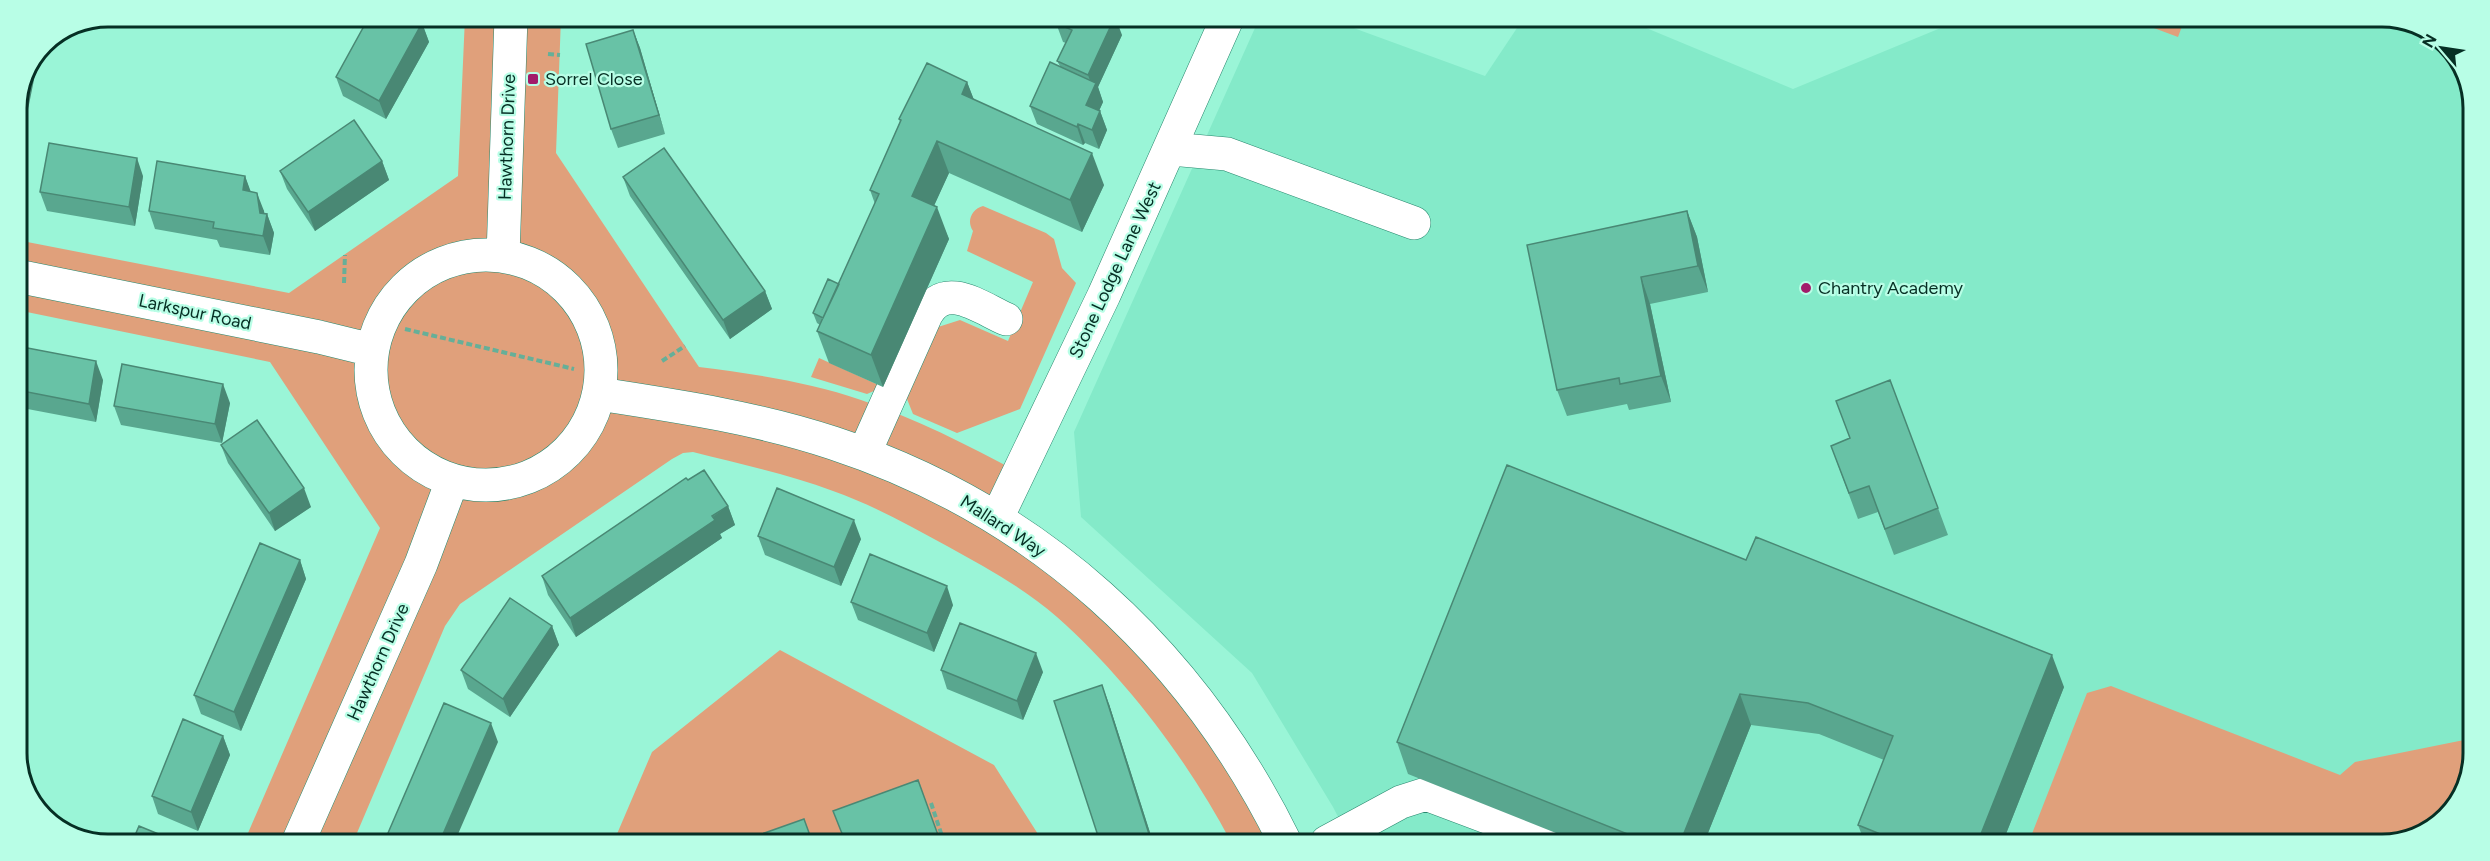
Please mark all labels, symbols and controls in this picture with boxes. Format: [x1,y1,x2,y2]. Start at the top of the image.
north arrow [2412,18,2472,78]
text: N [2418,31,2441,51]
place label: Sorrel Close [545,68,643,90]
marker: Sorrel Close [526,72,540,86]
street label: Hawthorn Drive [494,73,520,200]
street label: Stone Lodge Lane West [1064,178,1166,362]
place label: Chantry Academy [1818,277,1964,299]
marker: Chantry Academy [1799,281,1813,295]
street label: Larkspur Road [137,289,253,335]
street label: Mallard Way [956,490,1050,562]
street label: Hawthorn Drive [342,600,414,724]

